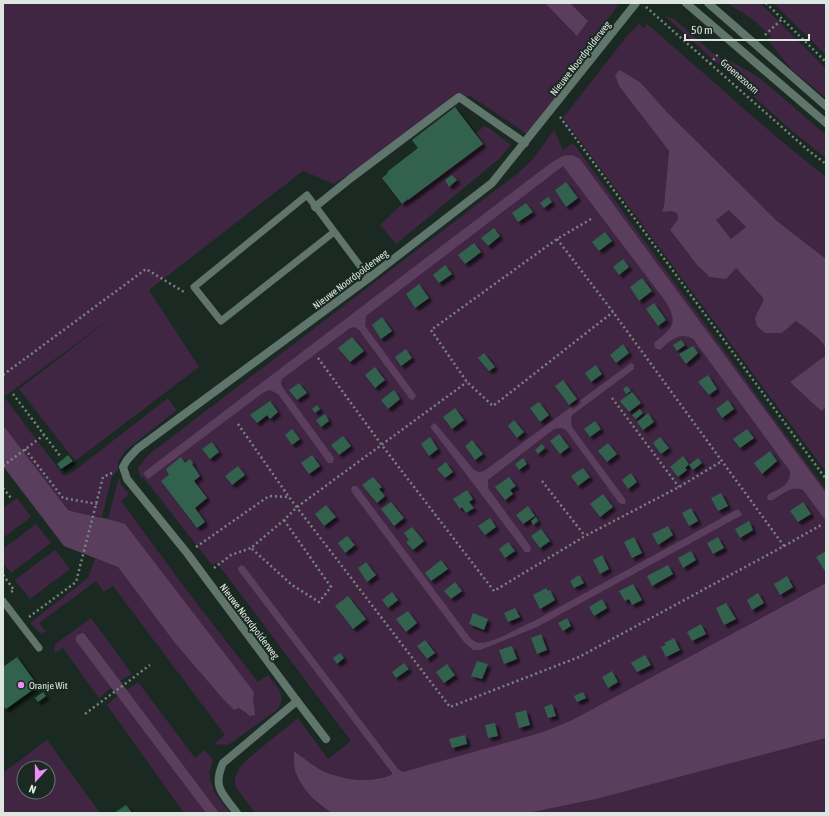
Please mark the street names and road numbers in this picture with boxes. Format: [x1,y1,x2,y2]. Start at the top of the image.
street label: Nieuwe Noordpolderweg [548,18,613,98]
street label: Groenezoom [718,57,761,96]
street label: Nieuwe Noordpolderweg [311,247,391,311]
street label: Nieuwe Noordpolderweg [218,582,282,662]

